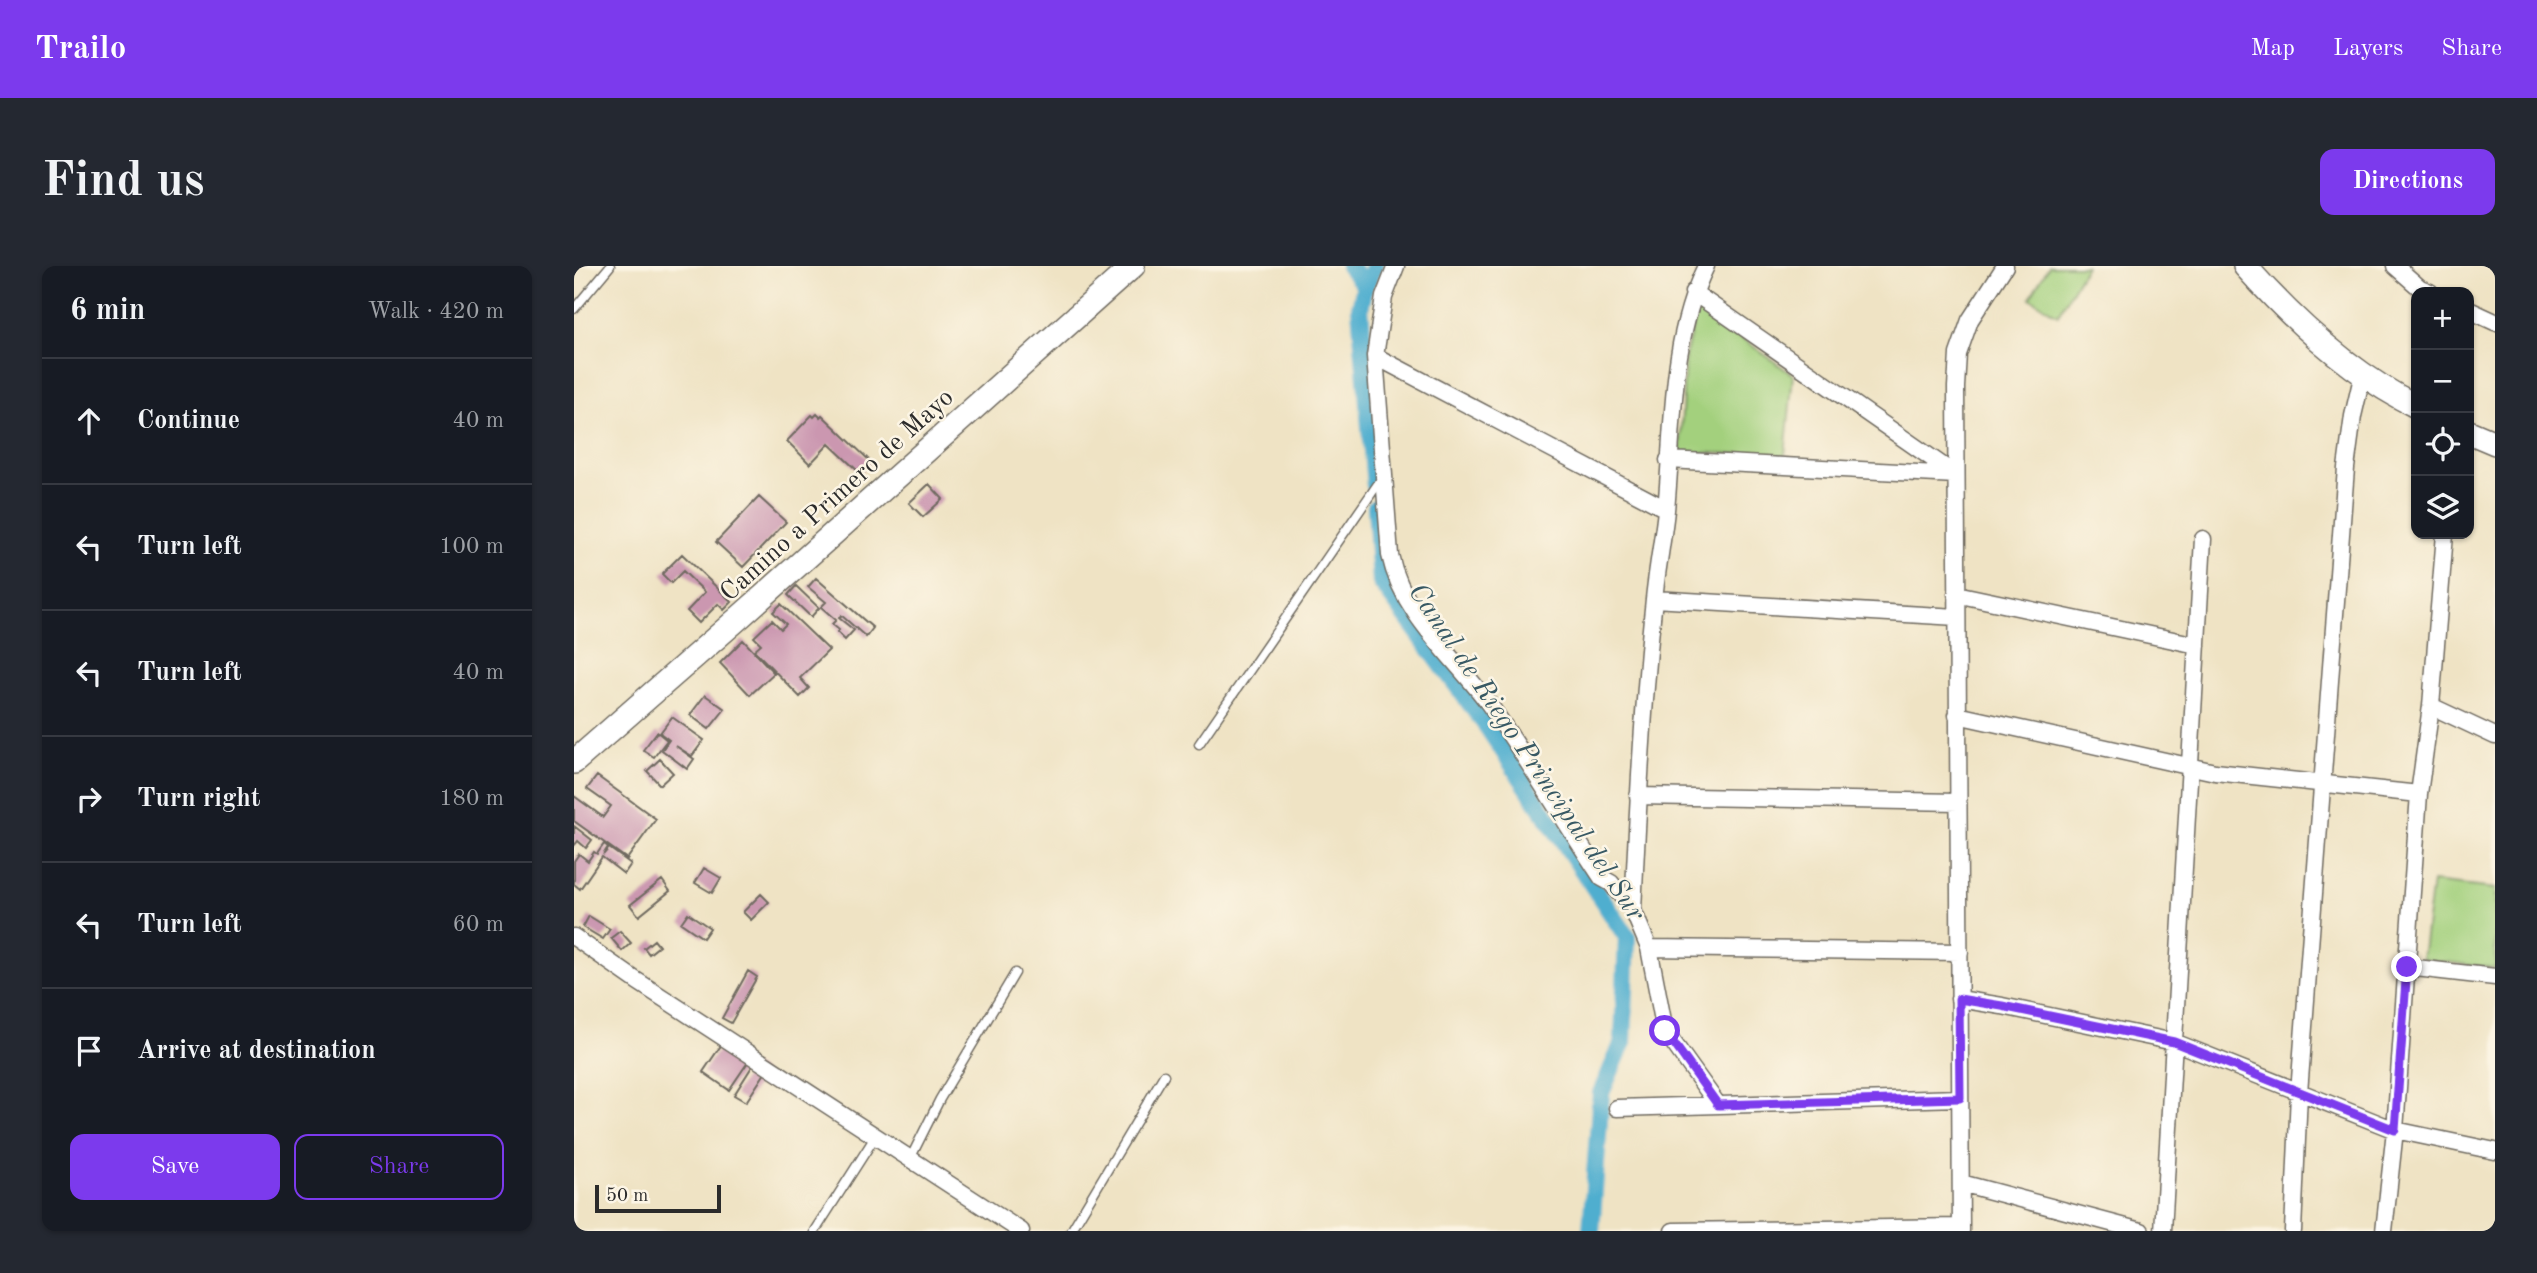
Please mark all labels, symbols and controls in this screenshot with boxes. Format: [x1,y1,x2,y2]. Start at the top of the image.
text: Trailo [35,33,126,66]
text: Map [2251,37,2295,61]
text: Layers [2333,37,2403,61]
text: Share [2441,37,2502,61]
button: Directions [2320,149,2495,215]
text: Find us [42,158,205,207]
map controls [2411,287,2474,539]
button: + [2411,287,2474,350]
text: 6 min [70,296,145,326]
text: Walk · 420 m [368,300,504,323]
button: − [2411,350,2474,413]
street label: Camino a Primero de Mayo [716,384,959,607]
icon: ahead [70,402,108,440]
text: Continue [137,408,240,434]
text: 40 m [453,409,504,432]
button: locate [2411,413,2474,476]
button: layers [2411,476,2474,539]
icon: left [70,528,108,566]
text: Turn left [137,534,242,560]
text: 100 m [439,535,504,558]
water label: Canal de Riego Principal del Sur [1402,579,1650,927]
icon: left [70,654,108,692]
text: Turn left [137,660,242,686]
text: 40 m [453,661,504,684]
icon: right [70,780,108,818]
text: Turn right [137,786,260,812]
text: 180 m [439,787,504,810]
icon: left [70,906,108,944]
text: Turn left [137,912,242,938]
text: 60 m [453,913,504,936]
route end [2391,951,2422,982]
route start [1649,1015,1680,1046]
icon: arrive [70,1032,108,1070]
text: Arrive at destination [137,1038,376,1064]
button: Save [70,1134,280,1200]
button: Share [294,1134,504,1200]
scale bar [595,1182,721,1214]
text: 50 m [606,1187,648,1206]

